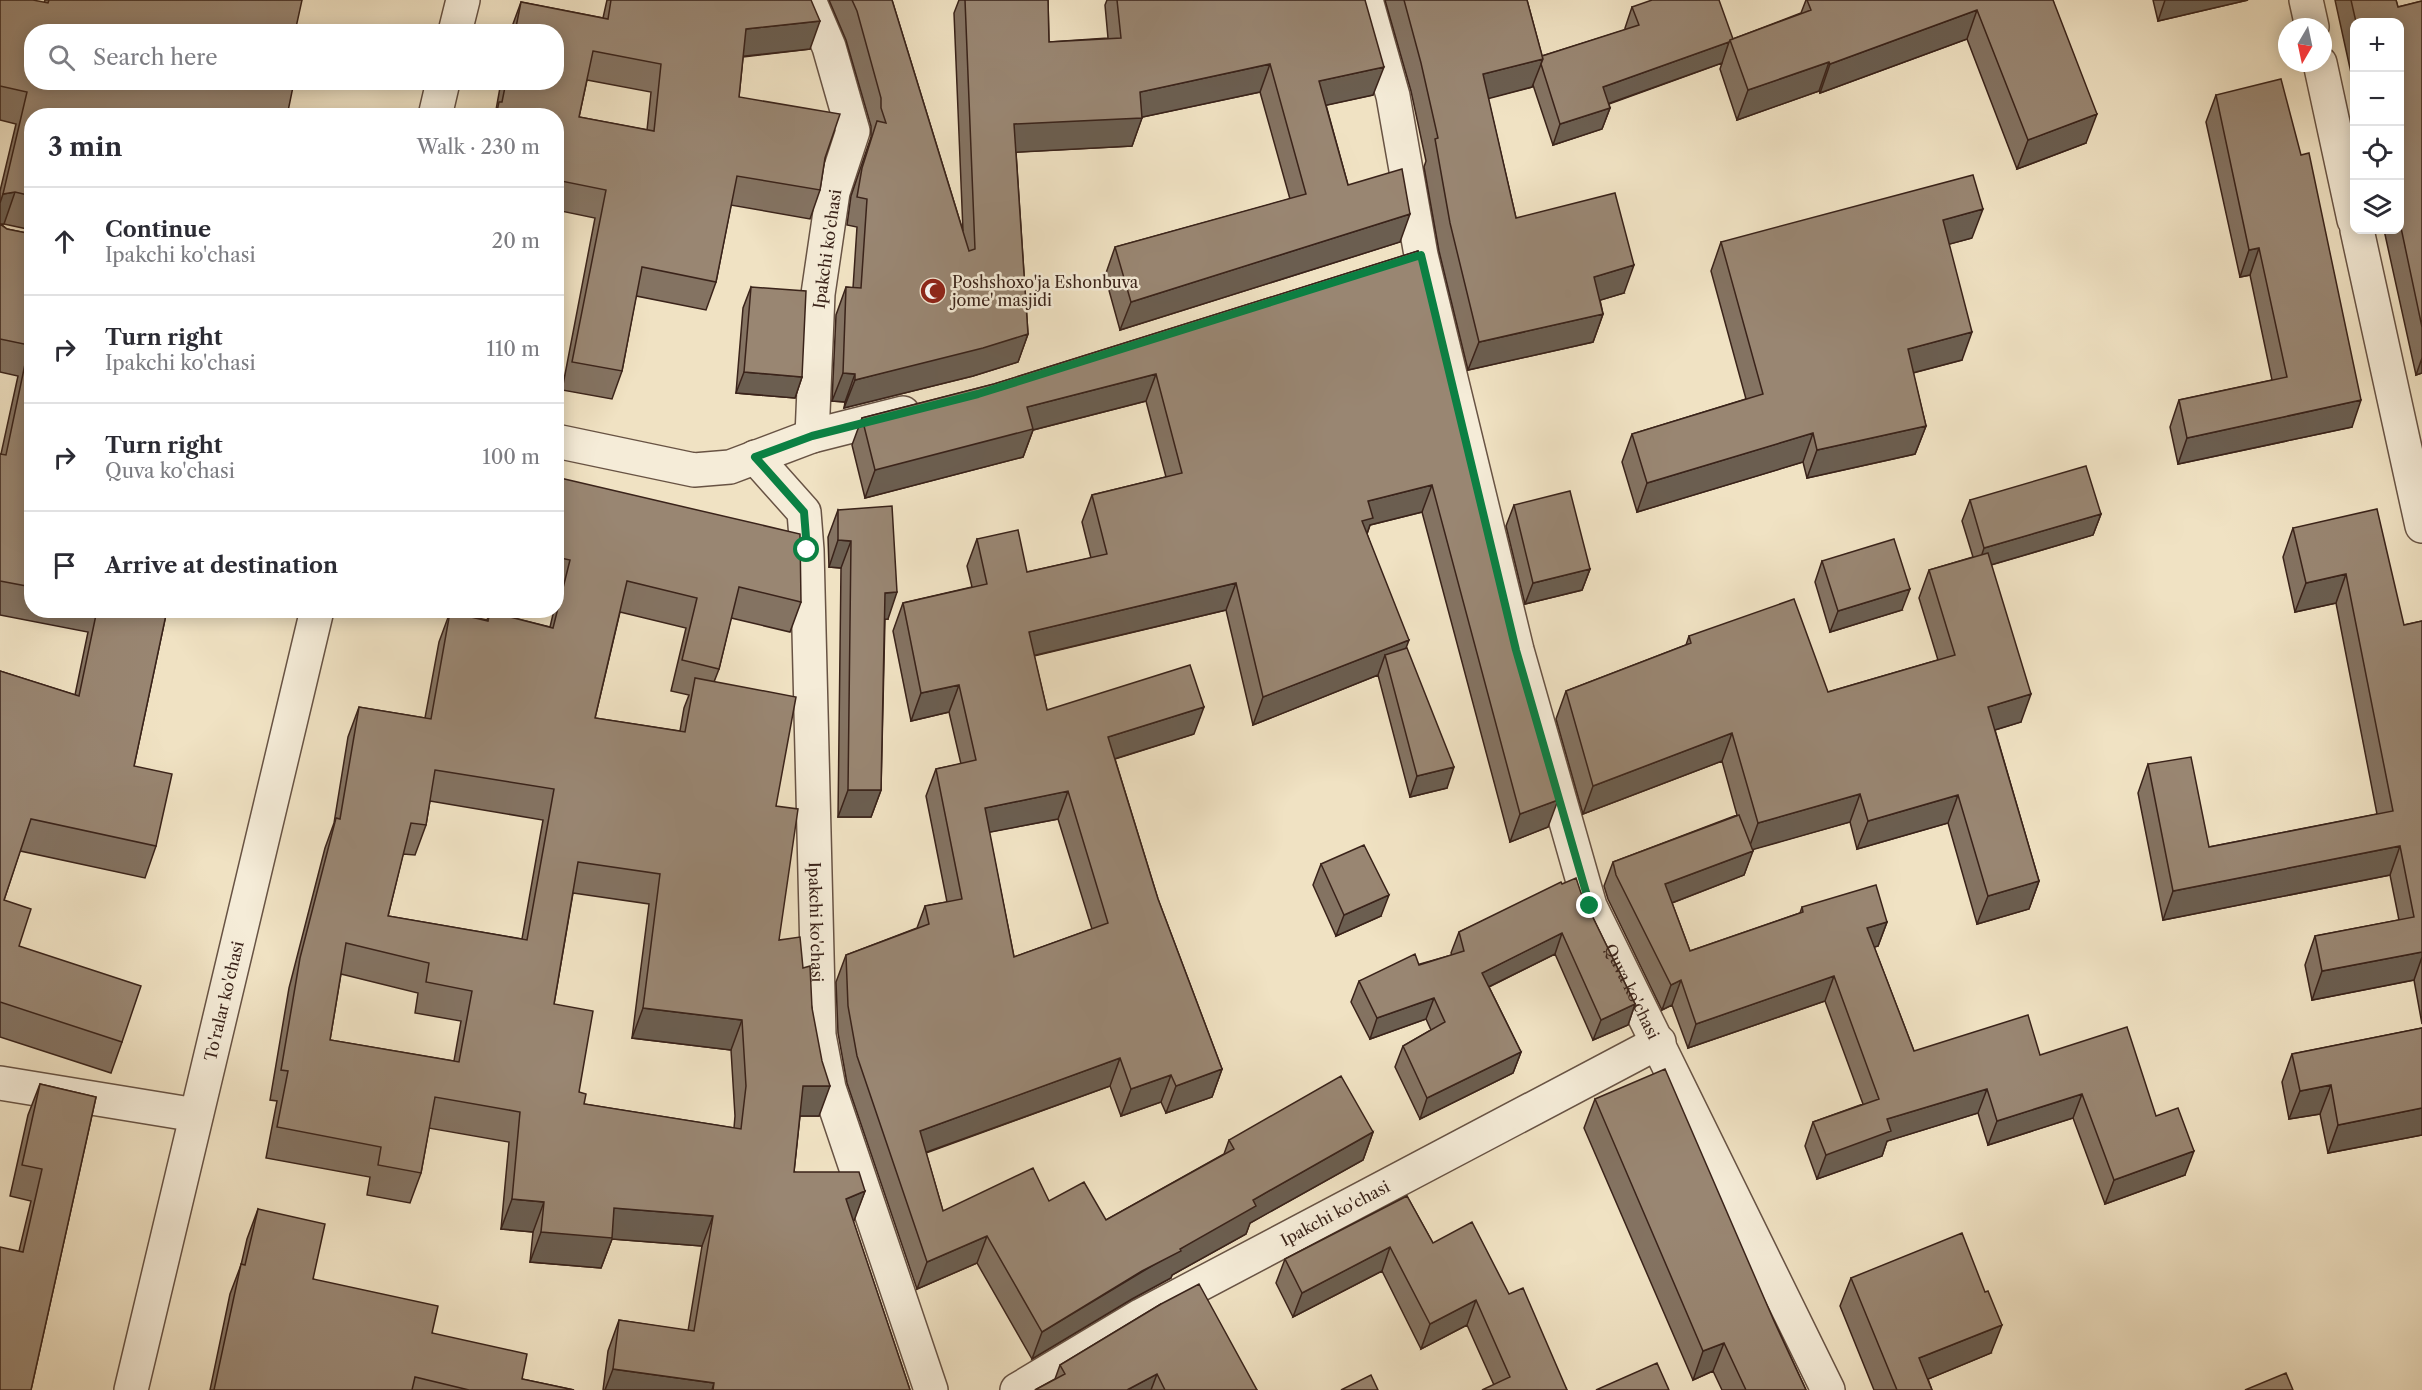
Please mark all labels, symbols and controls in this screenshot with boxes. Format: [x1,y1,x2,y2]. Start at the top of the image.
north arrow [2278,18,2332,72]
map controls [2350,18,2404,234]
button: + [2350,18,2404,72]
search box [24,24,564,90]
icon: search [45,41,78,74]
text: Search here [93,44,218,71]
button: − [2350,72,2404,126]
button: locate [2350,126,2404,180]
text: 3 min [48,131,122,163]
text: Walk · 230 m [417,135,540,159]
button: layers [2350,180,2404,234]
street label: Ipakchi ko'chasi [809,188,845,310]
text: Continue [105,216,211,243]
icon: ahead [48,225,81,258]
text: 20 m [492,229,540,253]
text: Ipakchi ko'chasi [105,243,256,267]
place label: Poshshoxo'ja Eshonbuva jome' masjidi [949,272,1139,310]
mosque icon: Poshshoxo'ja Eshonbuva jome' masjidi [918,276,948,306]
text: Turn right [105,324,223,351]
icon: right [48,333,81,366]
text: 110 m [487,337,540,361]
text: Ipakchi ko'chasi [105,351,256,375]
text: Turn right [105,432,223,459]
icon: right [48,441,81,474]
text: 100 m [482,445,540,469]
text: Quva ko'chasi [105,459,235,483]
route start [793,536,819,562]
icon: arrive [48,549,81,582]
text: Arrive at destination [105,552,338,579]
street label: Ipakchi ko'chasi [805,862,828,983]
route end [1576,892,1602,918]
street label: To'ralar ko'chasi [200,939,248,1063]
street label: Quva ko'chasi [1600,940,1664,1043]
street label: Ipakchi ko'chasi [1277,1176,1393,1250]

